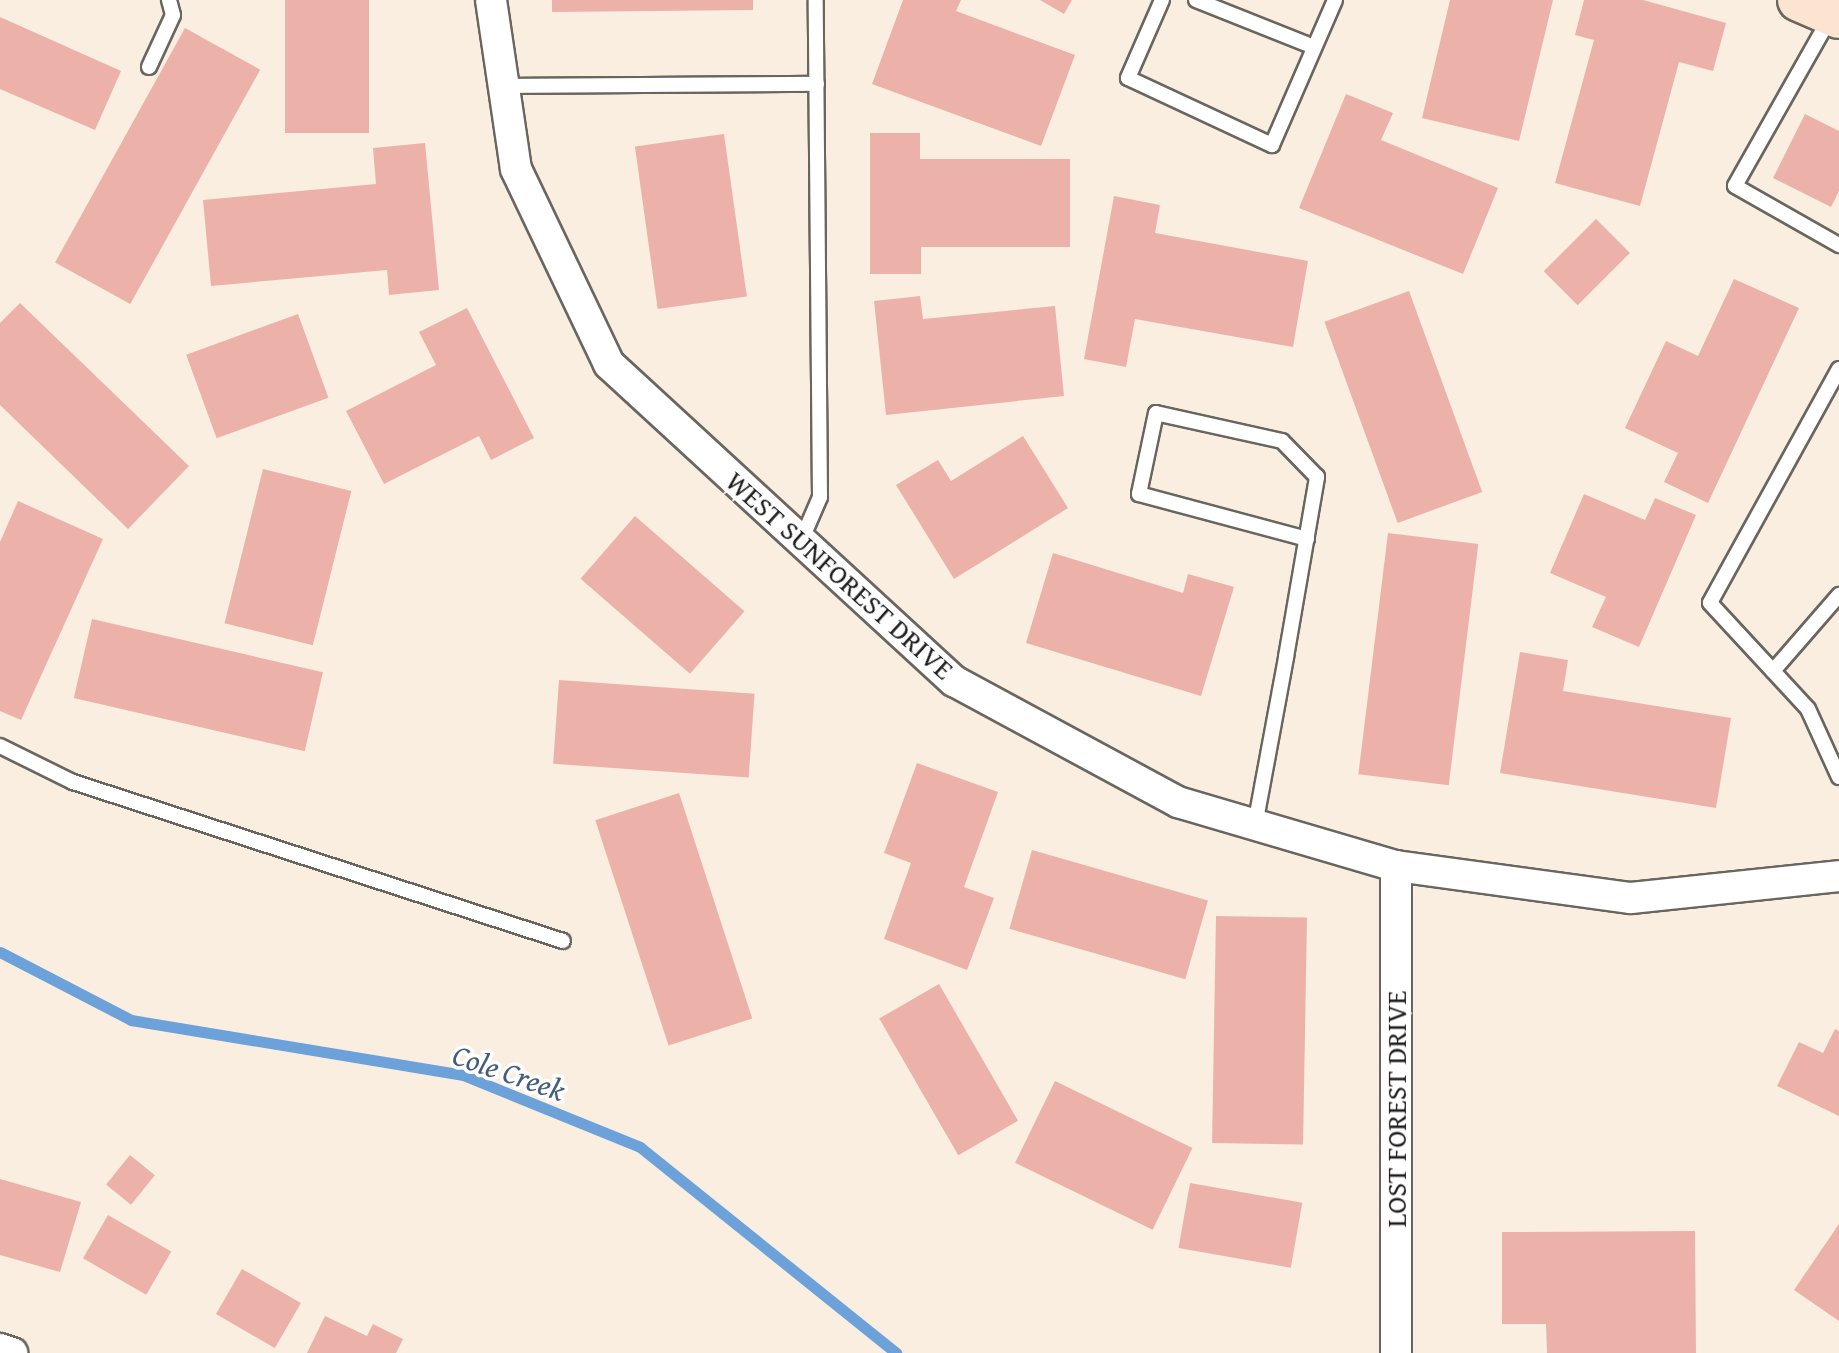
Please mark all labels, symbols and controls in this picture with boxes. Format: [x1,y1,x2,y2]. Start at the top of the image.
street label: WEST SUNFOREST DRIVE [719,464,961,686]
street label: LOST FOREST DRIVE [1379,991,1413,1227]
water label: Cole Creek [448,1036,570,1108]

